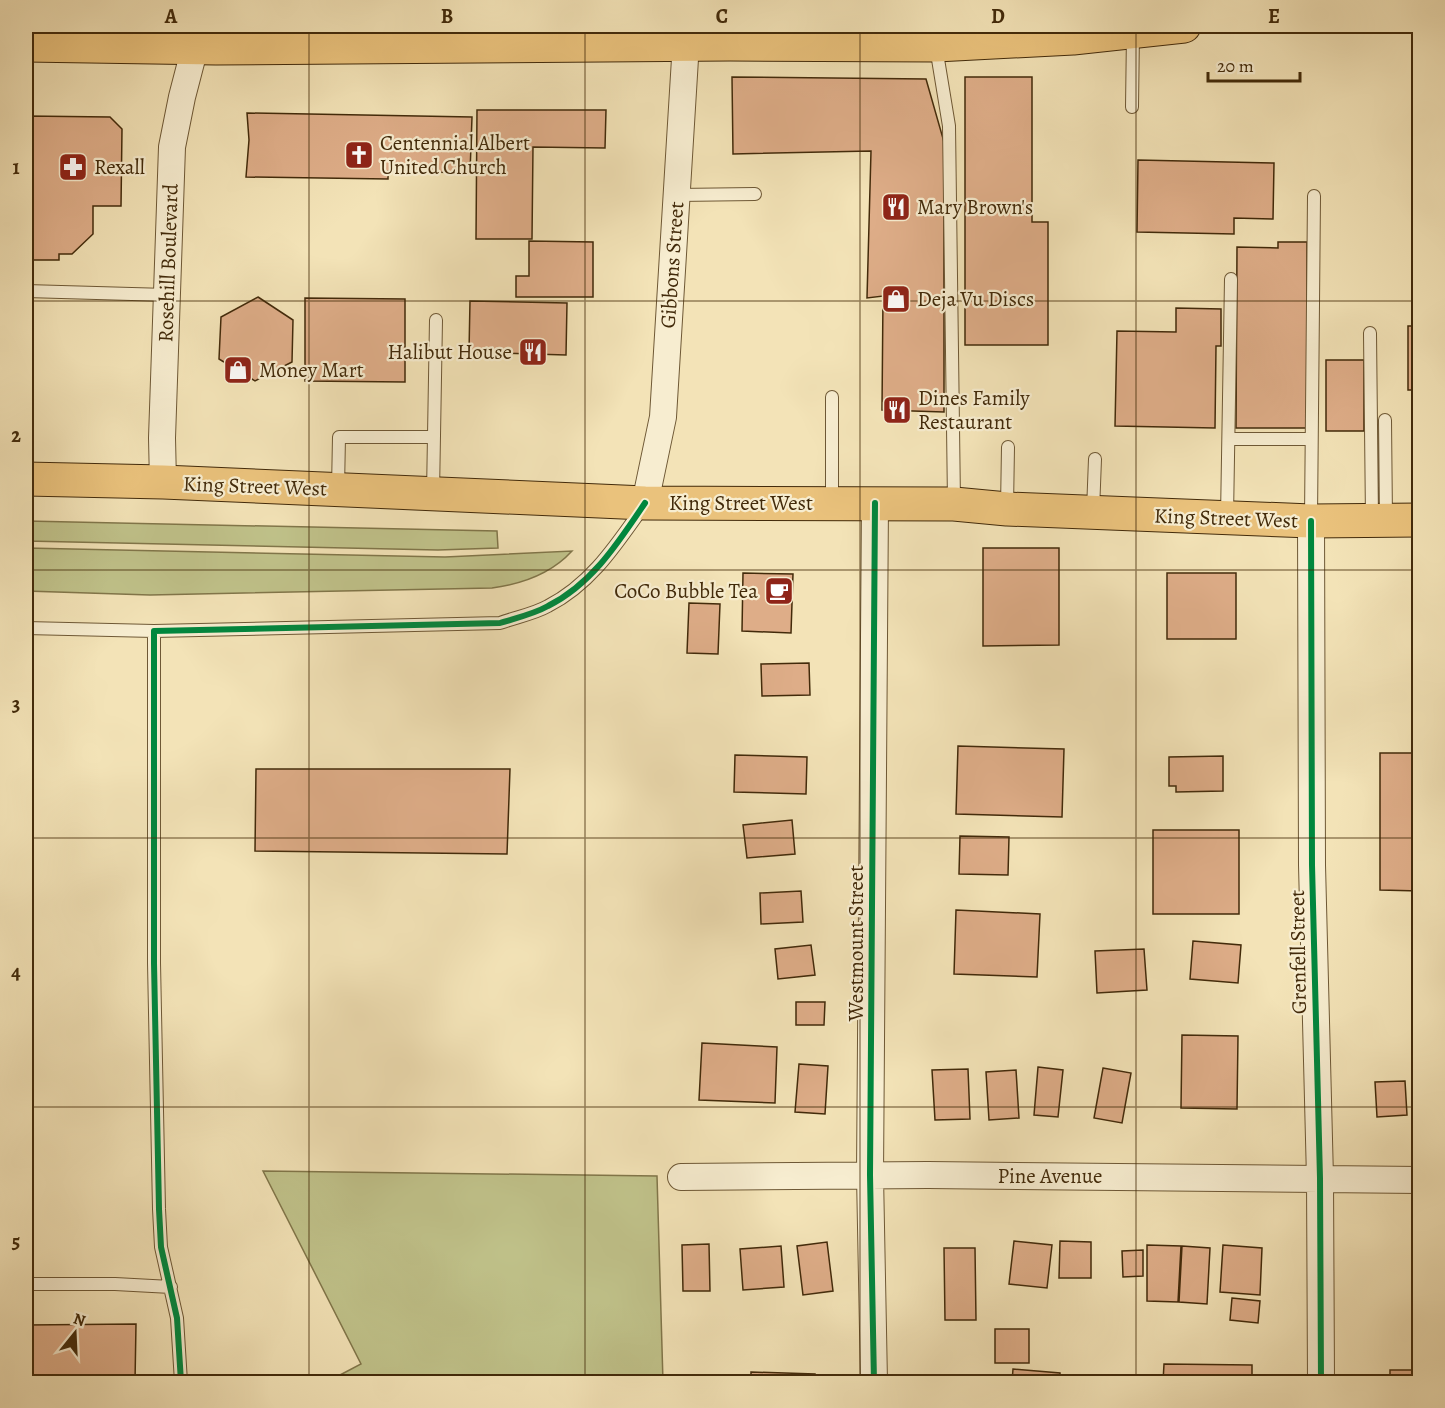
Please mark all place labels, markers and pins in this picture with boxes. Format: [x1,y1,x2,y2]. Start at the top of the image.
place label: Centennial Albert United Church [380,129,530,181]
church icon: Centennial Albert United Church [343,139,375,171]
pharmacy icon: Rexall [57,151,89,183]
place label: Rexall [94,153,145,181]
restaurant icon: Mary Brown's [880,191,912,223]
place label: Mary Brown's [917,193,1033,221]
shop icon: Deja Vu Discs [880,283,912,315]
place label: Deja Vu Discs [917,285,1034,313]
restaurant icon: Halibut House [517,336,549,368]
place label: Halibut House [388,338,512,366]
shop icon: Money Mart [222,354,254,386]
place label: Money Mart [259,356,364,384]
place label: Dines Family Restaurant [918,384,1030,436]
restaurant icon: Dines Family Restaurant [881,394,913,426]
cafe icon: CoCo Bubble Tea [763,575,795,607]
place label: CoCo Bubble Tea [614,577,758,605]

